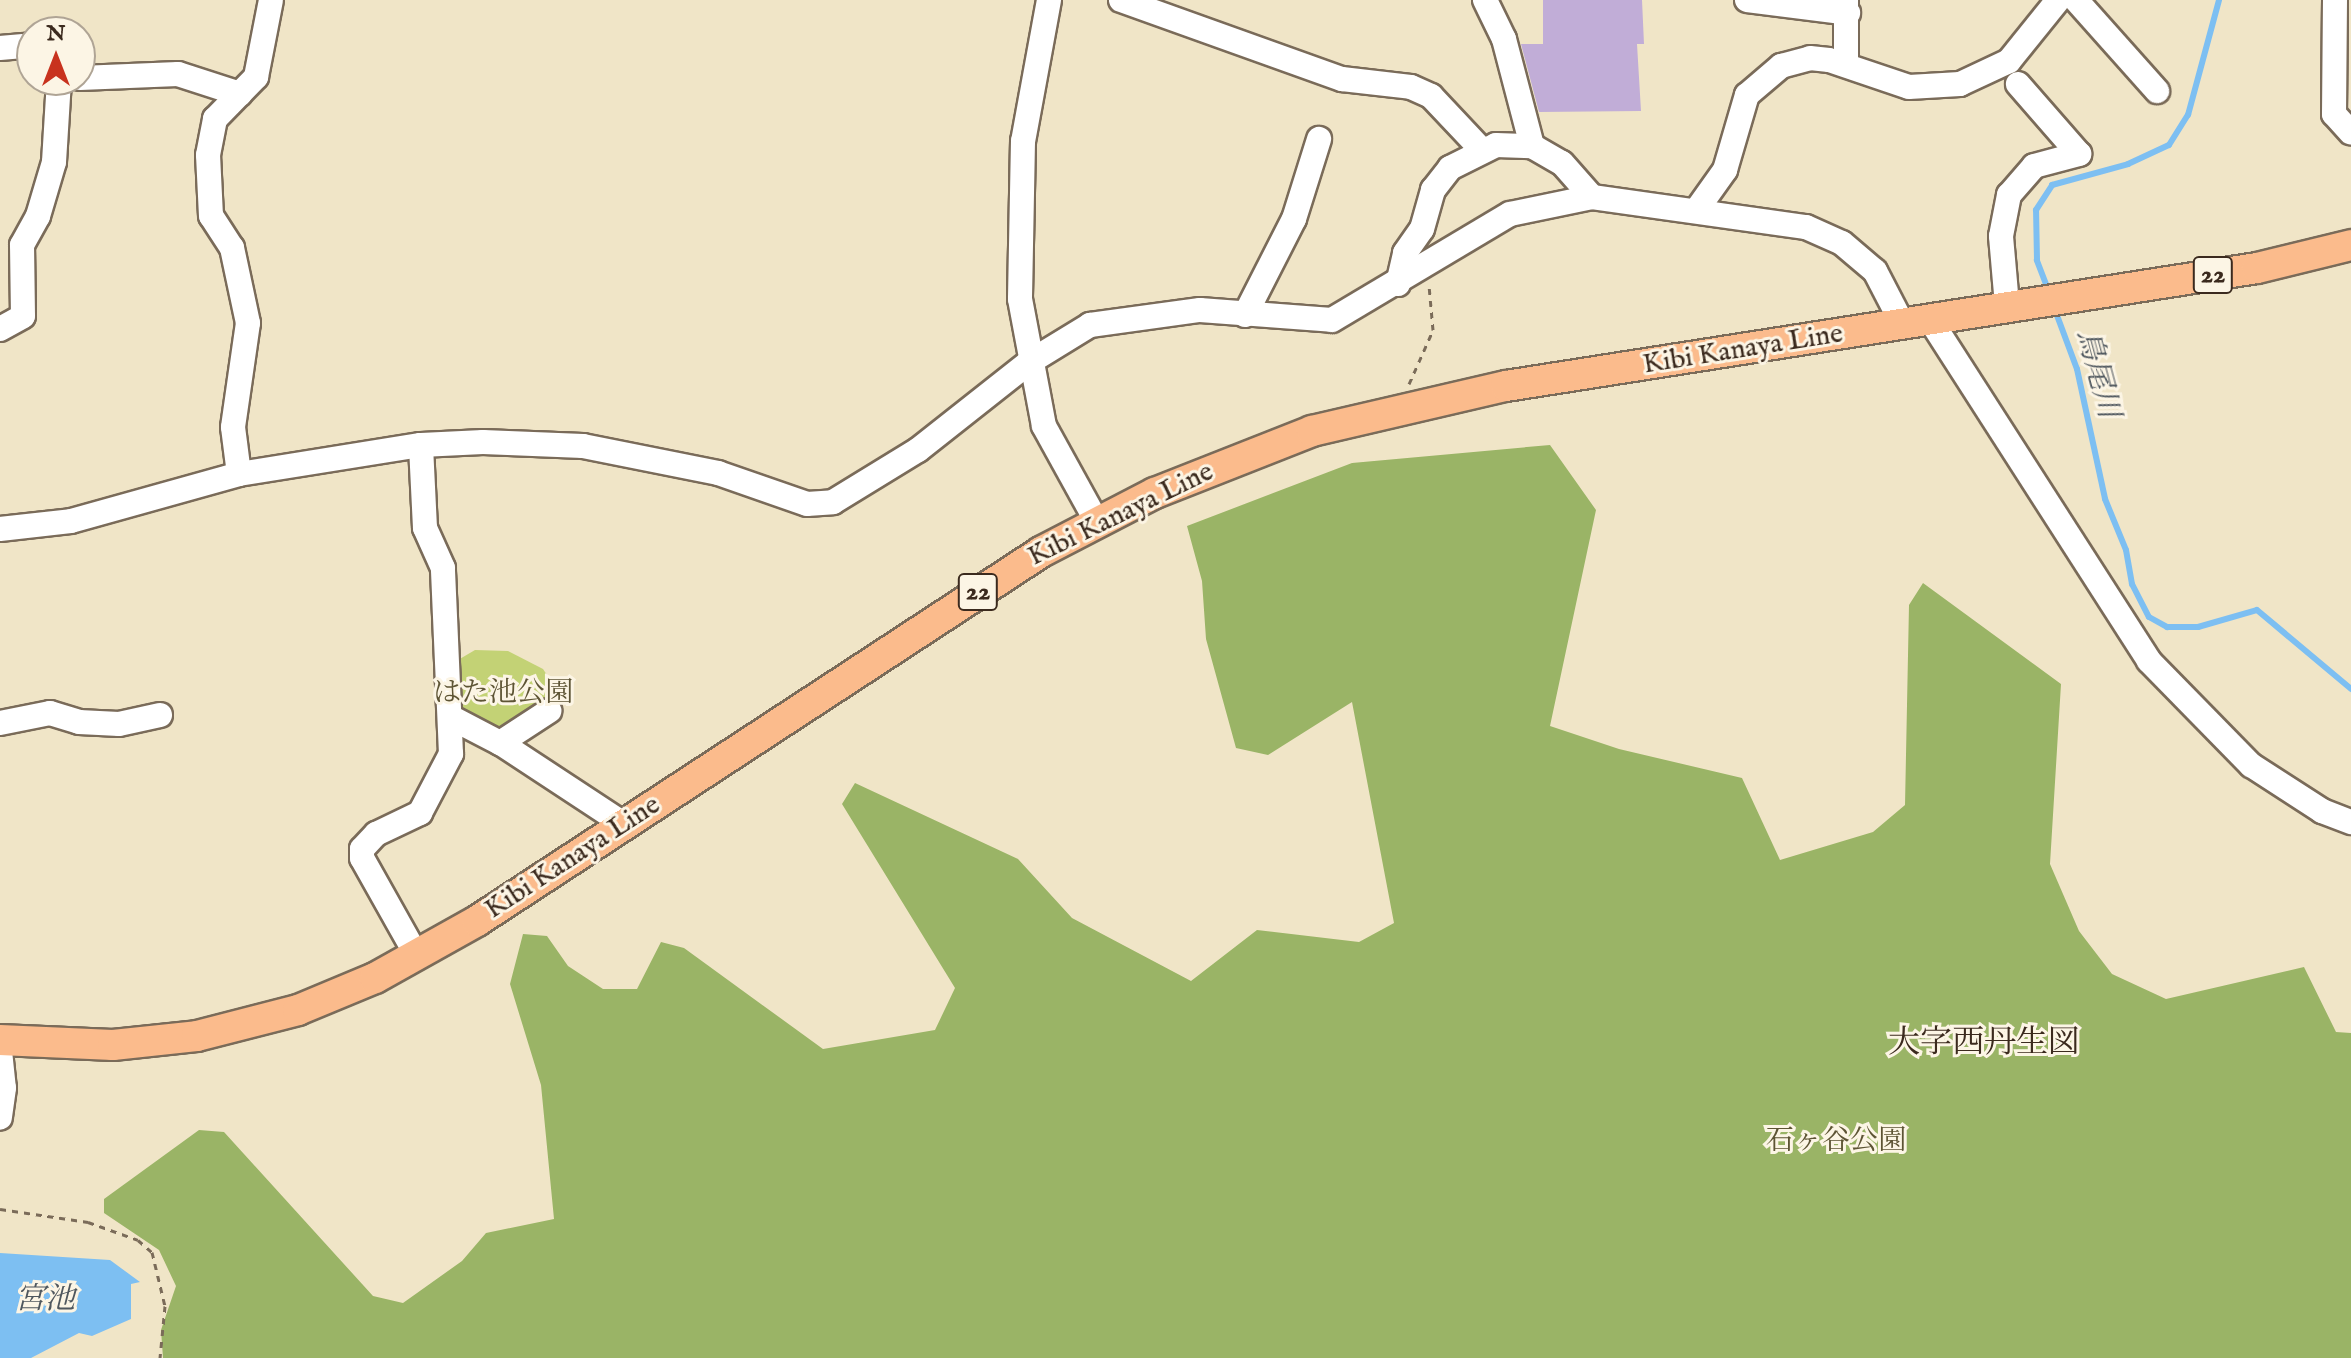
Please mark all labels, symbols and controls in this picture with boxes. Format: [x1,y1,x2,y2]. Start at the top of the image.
north arrow [16,16,96,96]
text: N [46,20,66,48]
road number: 22 [2191,253,2235,297]
street label: Kibi Kanaya Line [1641,318,1845,382]
water label: 鳥尾川 [2068,326,2126,422]
street label: Kibi Kanaya Line [1023,456,1219,574]
road number: 22 [956,570,1000,614]
park label: はた池公園 [433,677,573,711]
street label: Kibi Kanaya Line [479,789,667,927]
district label: 大字西丹生図 [1888,1025,2080,1063]
park label: 石ヶ谷公園 [1766,1125,1906,1159]
water label: 宮池 [15,1282,75,1318]

